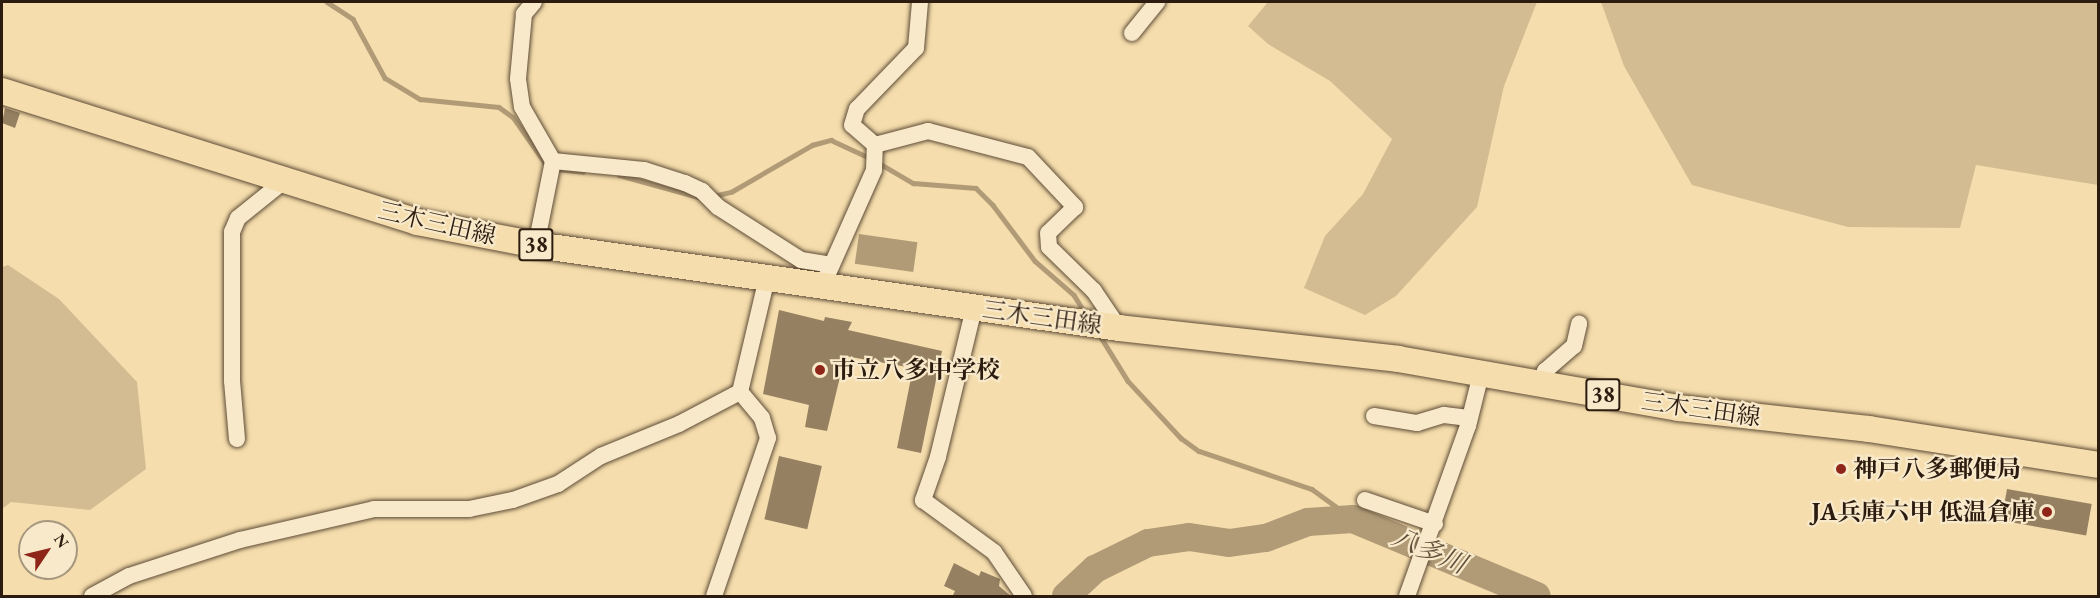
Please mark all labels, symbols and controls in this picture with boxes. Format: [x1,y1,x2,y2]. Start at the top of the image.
street label: 三木三田線 [375,195,499,251]
road number: 38 [518,226,554,264]
street label: 三木三田線 [981,294,1103,340]
place label: 市立八多中学校 [832,356,1000,384]
marker: 市立八多中学校 [813,363,827,377]
road number: 38 [1585,376,1621,414]
street label: 三木三田線 [1640,386,1762,432]
place label: 神戸八多郵便局 [1853,455,2021,483]
marker: 神戸八多郵便局 [1834,462,1848,476]
place label: JA兵庫六甲 低温倉庫 [1811,498,2035,526]
marker: JA兵庫六甲 低温倉庫 [2040,505,2054,519]
north arrow [18,520,78,580]
water label: 八多川 [1387,521,1471,581]
text: N [49,529,74,552]

